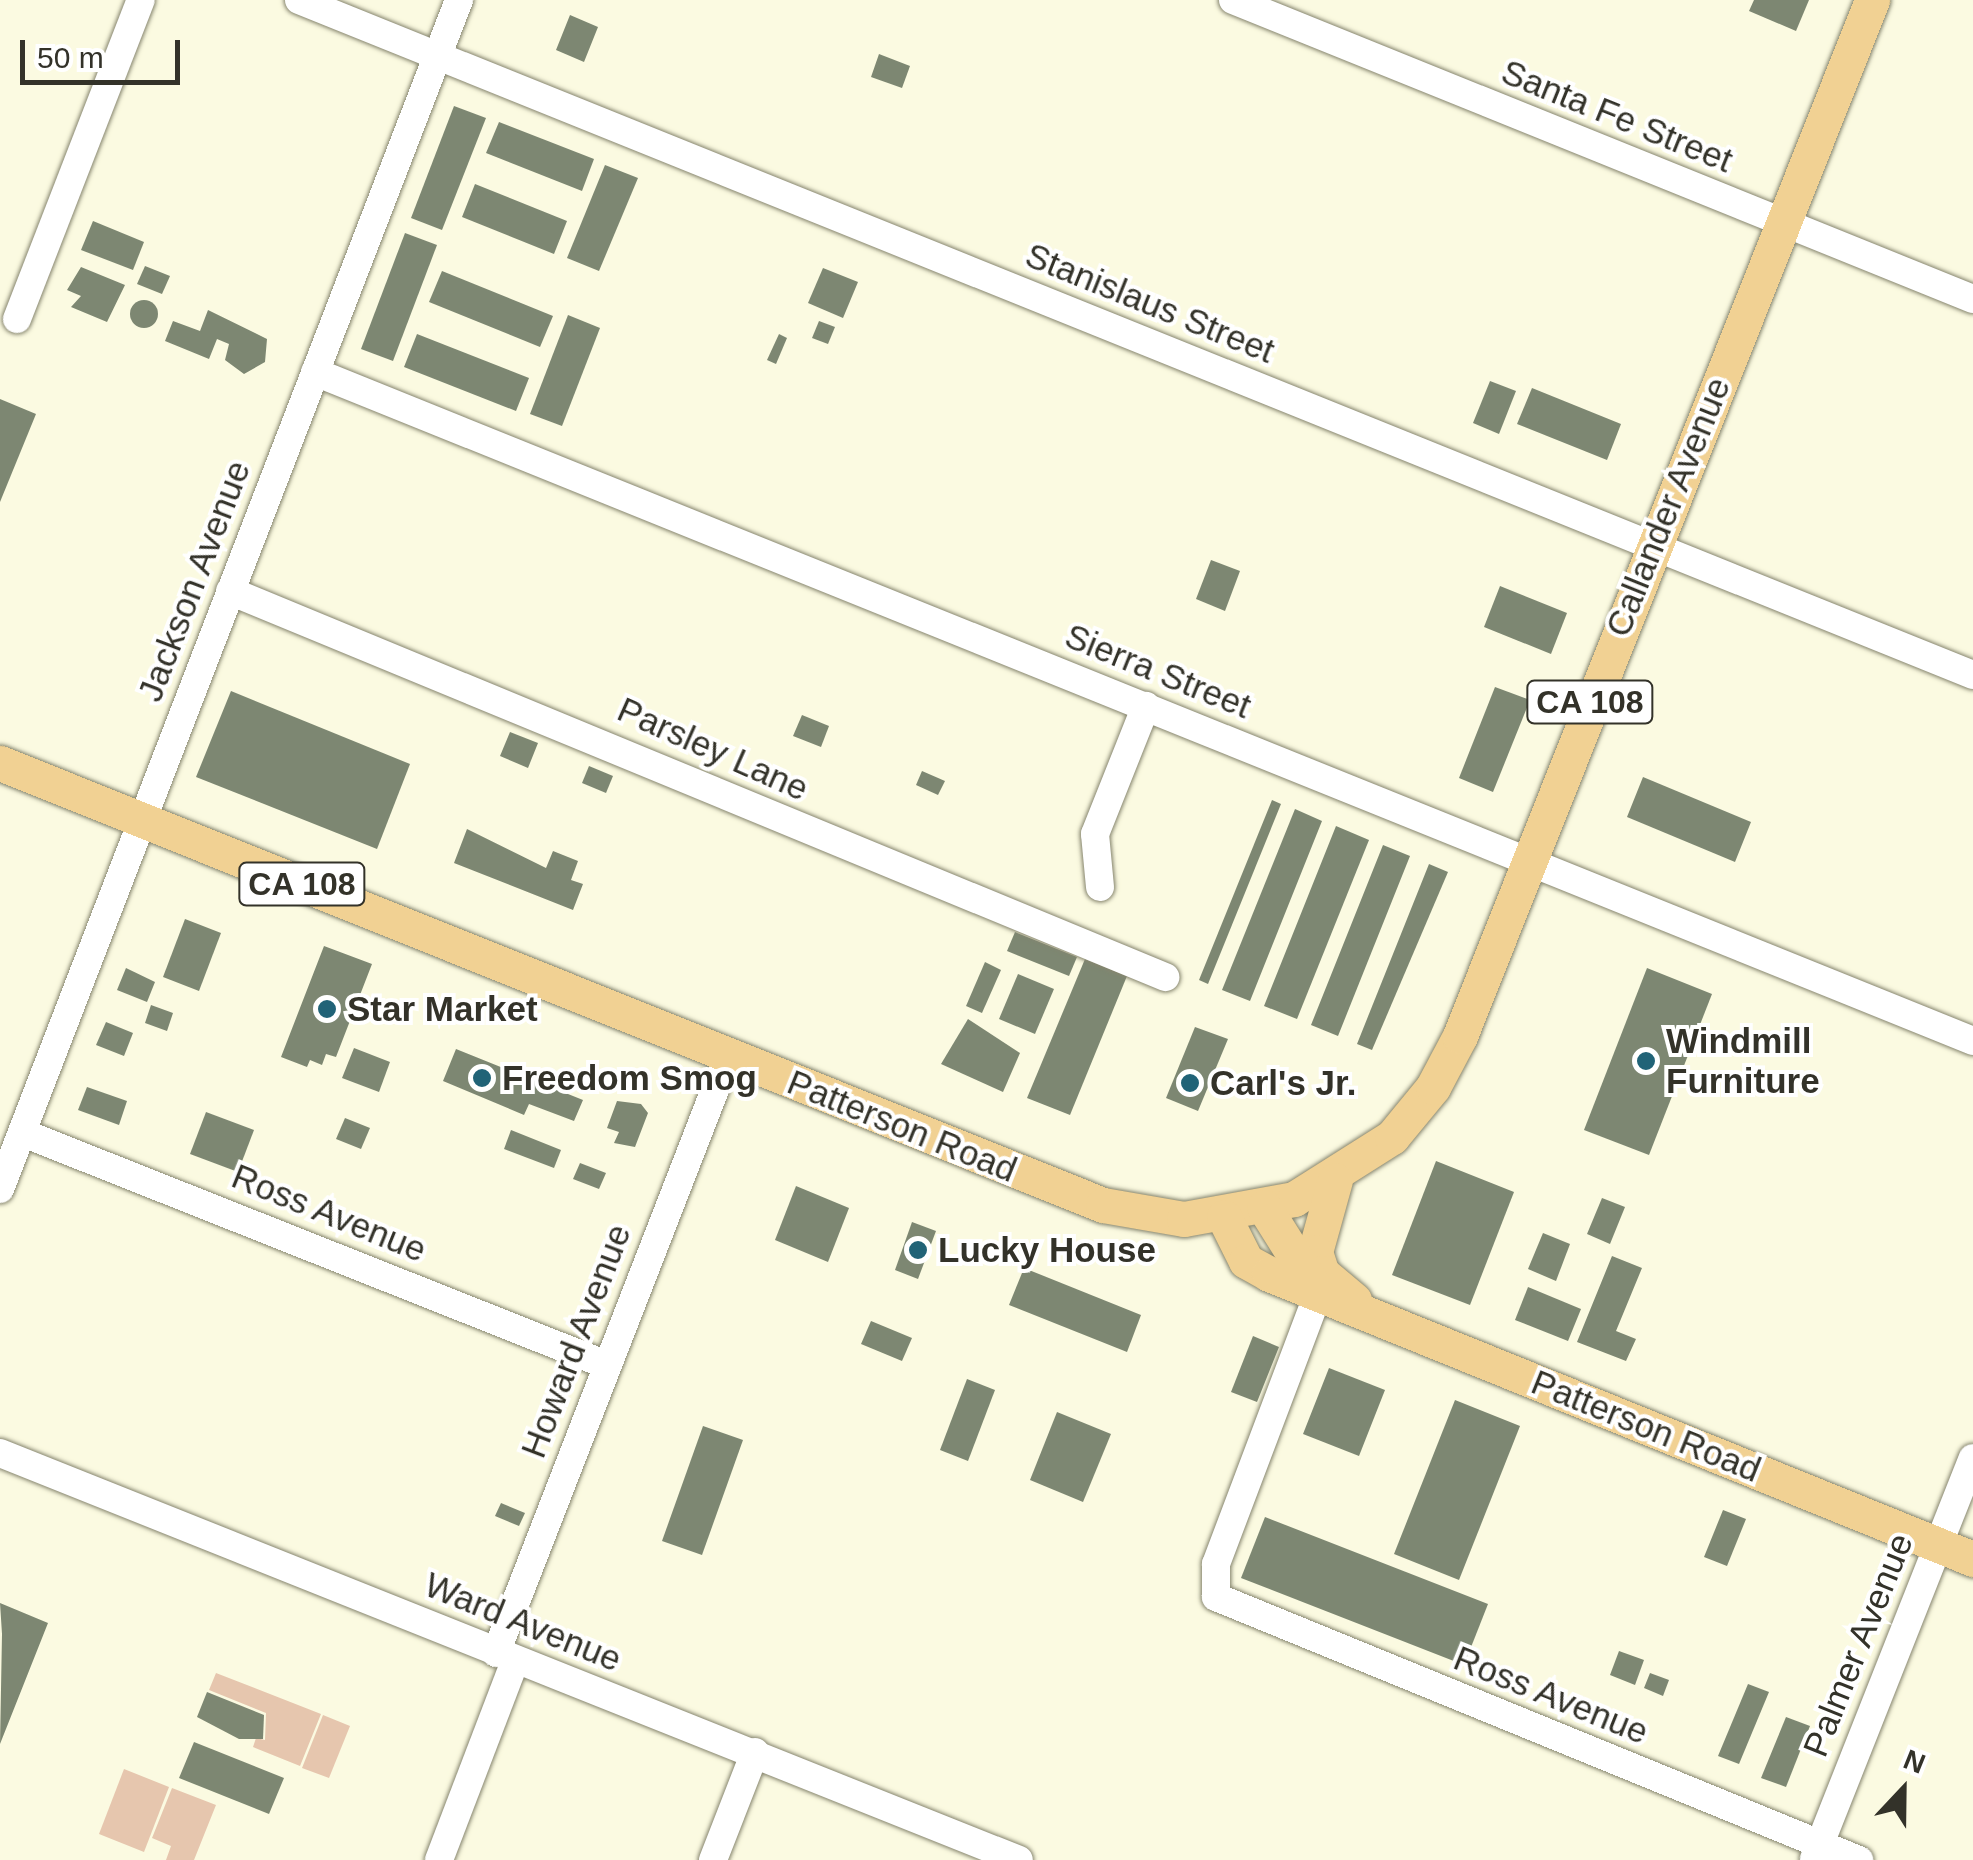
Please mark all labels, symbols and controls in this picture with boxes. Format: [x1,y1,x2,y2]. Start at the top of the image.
scale bar [25,20,185,82]
text: 50 m [37,41,104,74]
street label: Santa Fe Street [1495,51,1739,181]
street label: Stanislaus Street [1019,234,1281,372]
street label: Callander Avenue [1597,370,1739,644]
street label: Jackson Avenue [128,454,260,708]
street label: Sierra Street [1059,615,1257,727]
road number: CA 108 [1525,675,1655,729]
street label: Parsley Lane [611,688,815,810]
road number: CA 108 [237,857,367,911]
place label: Star Market [347,988,538,1030]
marker: Star Market [316,998,338,1020]
place label: Windmill Furniture [1666,1020,1820,1102]
marker: Windmill Furniture [1635,1050,1657,1072]
place label: Freedom Smog [502,1057,757,1099]
street label: Patterson Road [781,1061,1023,1191]
place label: Carl's Jr. [1210,1062,1356,1104]
marker: Freedom Smog [471,1067,493,1089]
marker: Carl's Jr. [1179,1072,1201,1094]
street label: Ross Avenue [225,1155,433,1271]
street label: Howard Avenue [512,1218,640,1464]
place label: Lucky House [938,1229,1156,1271]
marker: Lucky House [907,1239,929,1261]
street label: Patterson Road [1525,1361,1767,1491]
street label: Palmer Avenue [1794,1526,1922,1764]
street label: Ward Avenue [418,1563,628,1681]
street label: Ross Avenue [1447,1637,1655,1753]
north arrow [1853,1740,1953,1840]
text: N [1899,1744,1930,1780]

